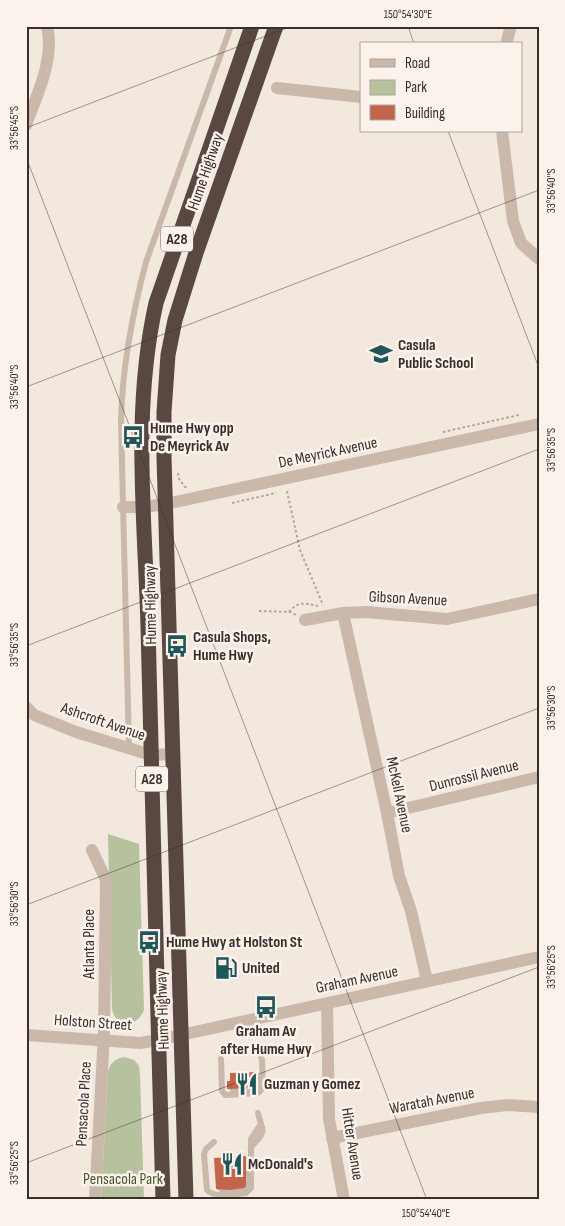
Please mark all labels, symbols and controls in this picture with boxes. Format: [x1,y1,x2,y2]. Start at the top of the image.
text: 150°54'30"E [384,7,432,22]
legend [360,42,522,132]
text: Road [405,54,430,73]
text: Park [405,78,427,97]
text: Building [405,104,445,123]
text: 33°56'45"S [7,106,22,150]
street label: Hume Highway [184,131,228,213]
text: 33°56'40"S [544,169,559,213]
road number: A28 [161,226,193,252]
place label: Casula Public School [398,336,473,373]
school or university icon: Casula Public School [368,341,394,367]
text: 33°56'40"S [7,365,22,409]
place label: Hume Hwy opp De Meyrick Av [150,419,234,456]
bus stop icon: Hume Hwy opp De Meyrick Av [120,424,146,450]
text: 33°56'35"S [544,428,559,472]
street label: De Meyrick Avenue [277,433,379,473]
street label: Hume Highway [141,565,161,645]
street label: Gibson Avenue [368,587,448,611]
text: 33°56'35"S [7,623,22,667]
place label: Casula Shops, Hume Hwy [193,628,271,665]
bus stop icon: Casula Shops, Hume Hwy [164,633,190,659]
text: 33°56'30"S [544,686,559,730]
street label: Ashcroft Avenue [57,698,148,745]
street label: McKell Avenue [382,755,416,835]
street label: Dunrossil Avenue [427,756,521,796]
road number: A28 [136,766,168,792]
text: 33°56'30"S [7,882,22,926]
street label: Atlanta Place [80,909,99,980]
bus stop icon: Hume Hwy at Holston St [136,929,162,955]
place label: Hume Hwy at Holston St [166,933,302,952]
text: 33°56'25"S [544,945,559,989]
fuel station icon: United [213,955,239,981]
place label: United [242,959,280,978]
street label: Graham Avenue [314,962,400,998]
street label: Hume Highway [152,970,174,1050]
bus stop icon: Graham Av after Hume Hwy [253,994,279,1020]
street label: Holston Street [53,1011,133,1035]
place label: Graham Av after Hume Hwy [220,1022,312,1059]
street label: Pensacola Place [72,1061,96,1147]
restaurant icon: Guzman y Gomez [234,1071,260,1097]
place label: Guzman y Gomez [264,1075,360,1094]
street label: Waratah Avenue [388,1083,476,1119]
street label: Hitter Avenue [337,1106,367,1182]
text: 33°56'25"S [7,1141,22,1185]
restaurant icon: McDonald's [219,1151,245,1177]
place label: McDonald's [248,1155,313,1174]
park label: Pensacola Park [83,1170,163,1189]
text: 150°54'40"E [402,1206,450,1221]

